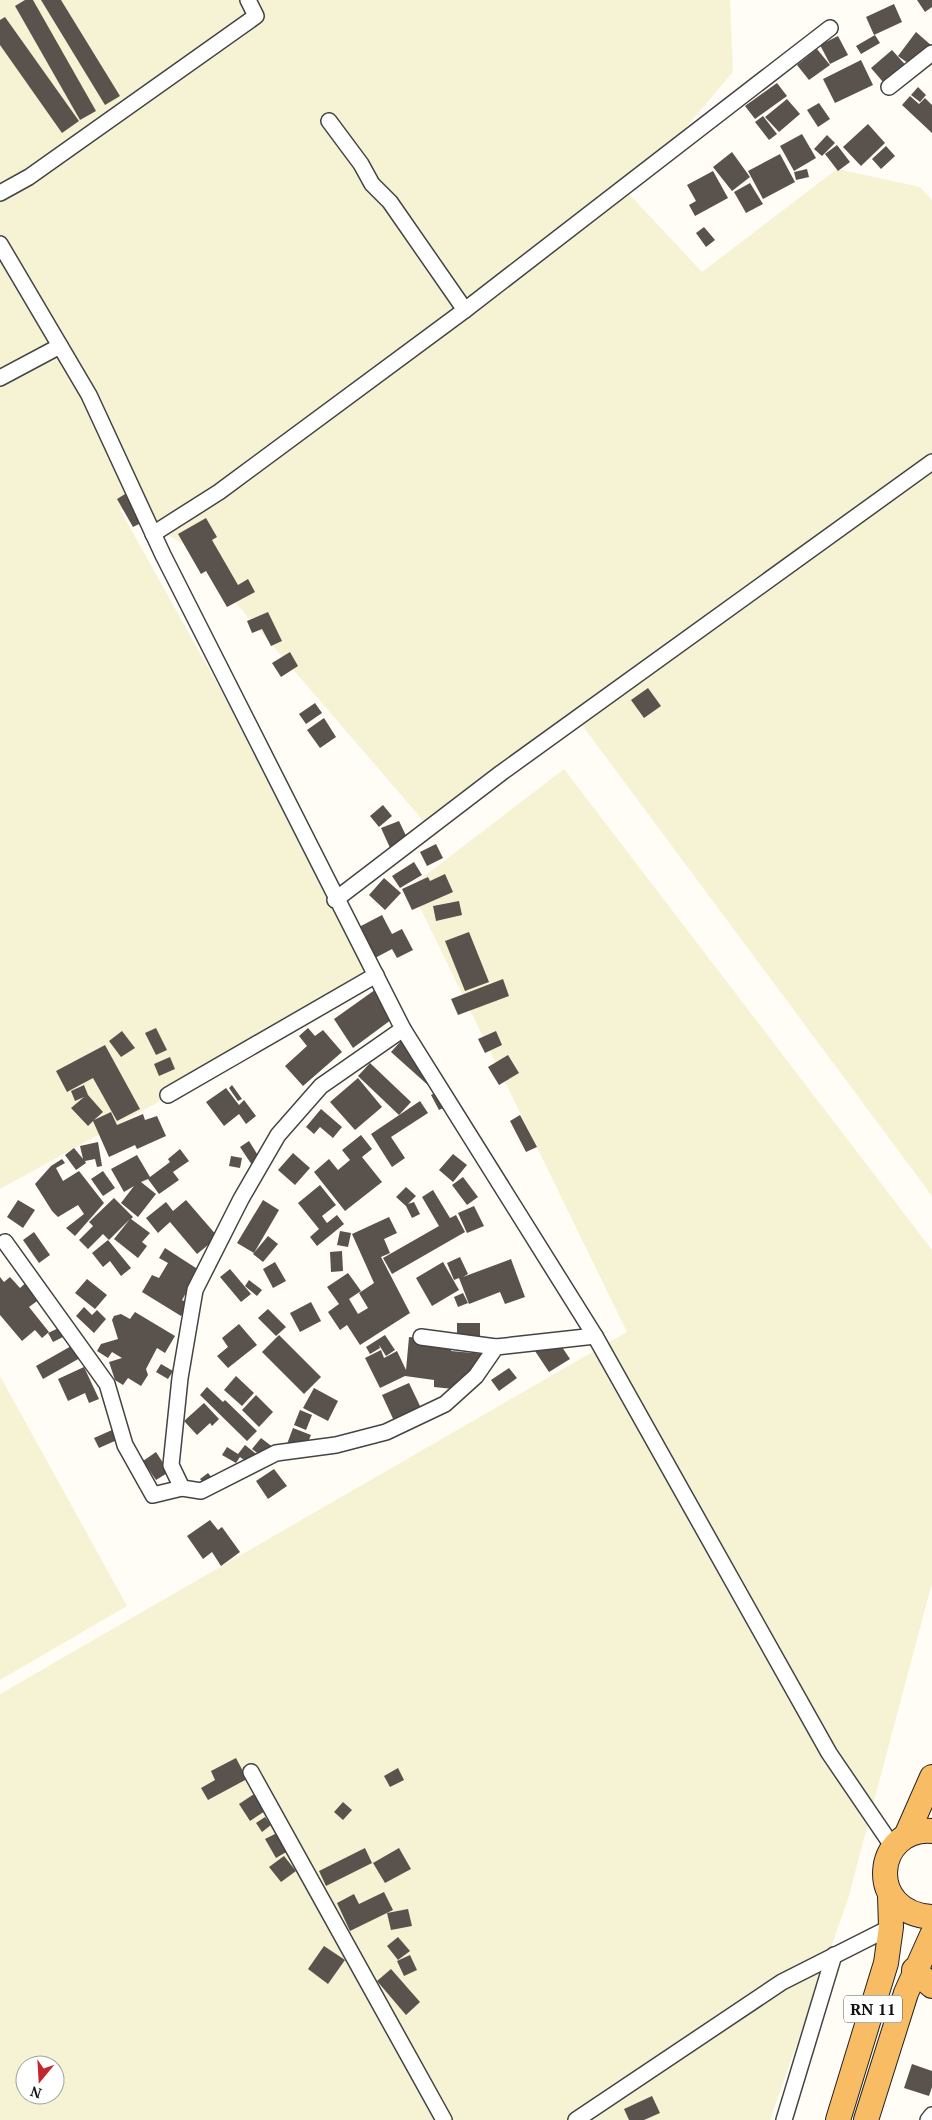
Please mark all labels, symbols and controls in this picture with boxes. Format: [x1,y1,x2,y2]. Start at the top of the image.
road number: RN 11 [844,1996,902,2022]
north arrow [15,2055,65,2105]
text: N [27,2082,44,2104]

